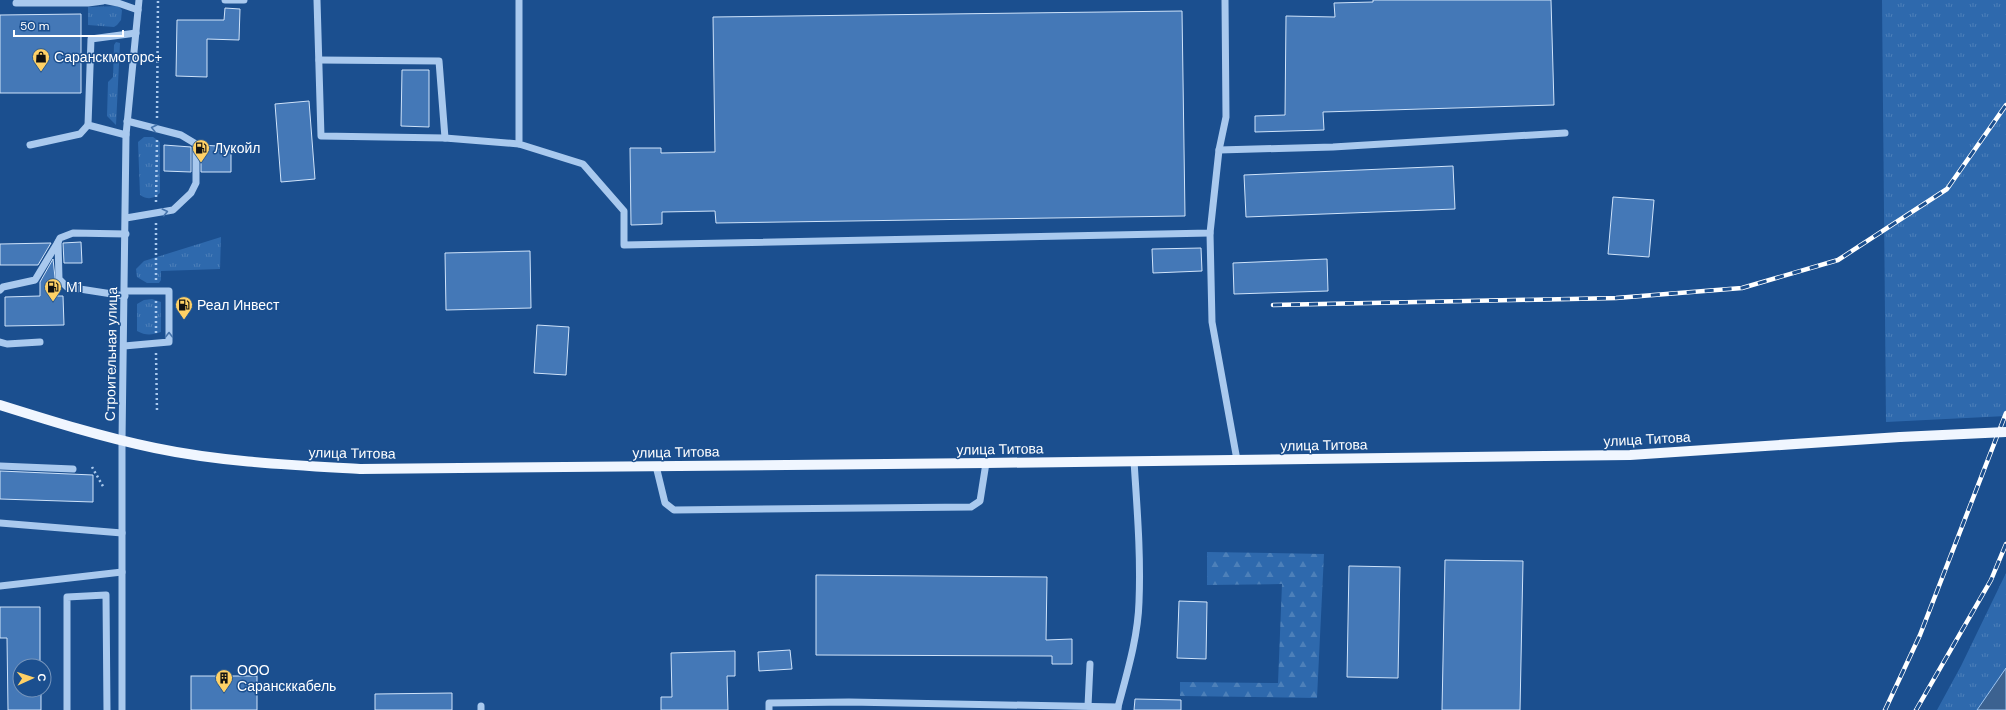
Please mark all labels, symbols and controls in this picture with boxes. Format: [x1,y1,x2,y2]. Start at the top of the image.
scale bar [14,12,123,38]
text: 50 m [20,18,49,34]
shop icon: Саранскмоторс+ [31,47,51,72]
place label: Саранскмоторс+ [54,48,162,66]
one-way arrow [151,124,157,132]
fuel station icon: Лукойл [191,138,211,163]
place label: Лукойл [214,139,260,157]
one-way arrow [161,209,168,217]
fuel station icon: М1 [43,277,63,302]
place label: М1 [66,278,82,296]
street label: Строительная улица [101,287,121,421]
fuel station icon: Реал Инвест [174,295,194,320]
place label: Реал Инвест [197,296,280,314]
one-way arrow [165,332,173,338]
street label: улица Титова [1603,428,1691,450]
street label: улица Титова [1280,435,1368,455]
street label: улица Титова [956,439,1044,459]
street label: улица Титова [632,442,720,462]
street label: улица Титова [308,443,396,463]
north arrow [12,658,52,698]
place label: ООО Сарансккабель [237,661,336,695]
building icon: ООО Сарансккабель [214,668,234,693]
text: С [35,673,49,682]

